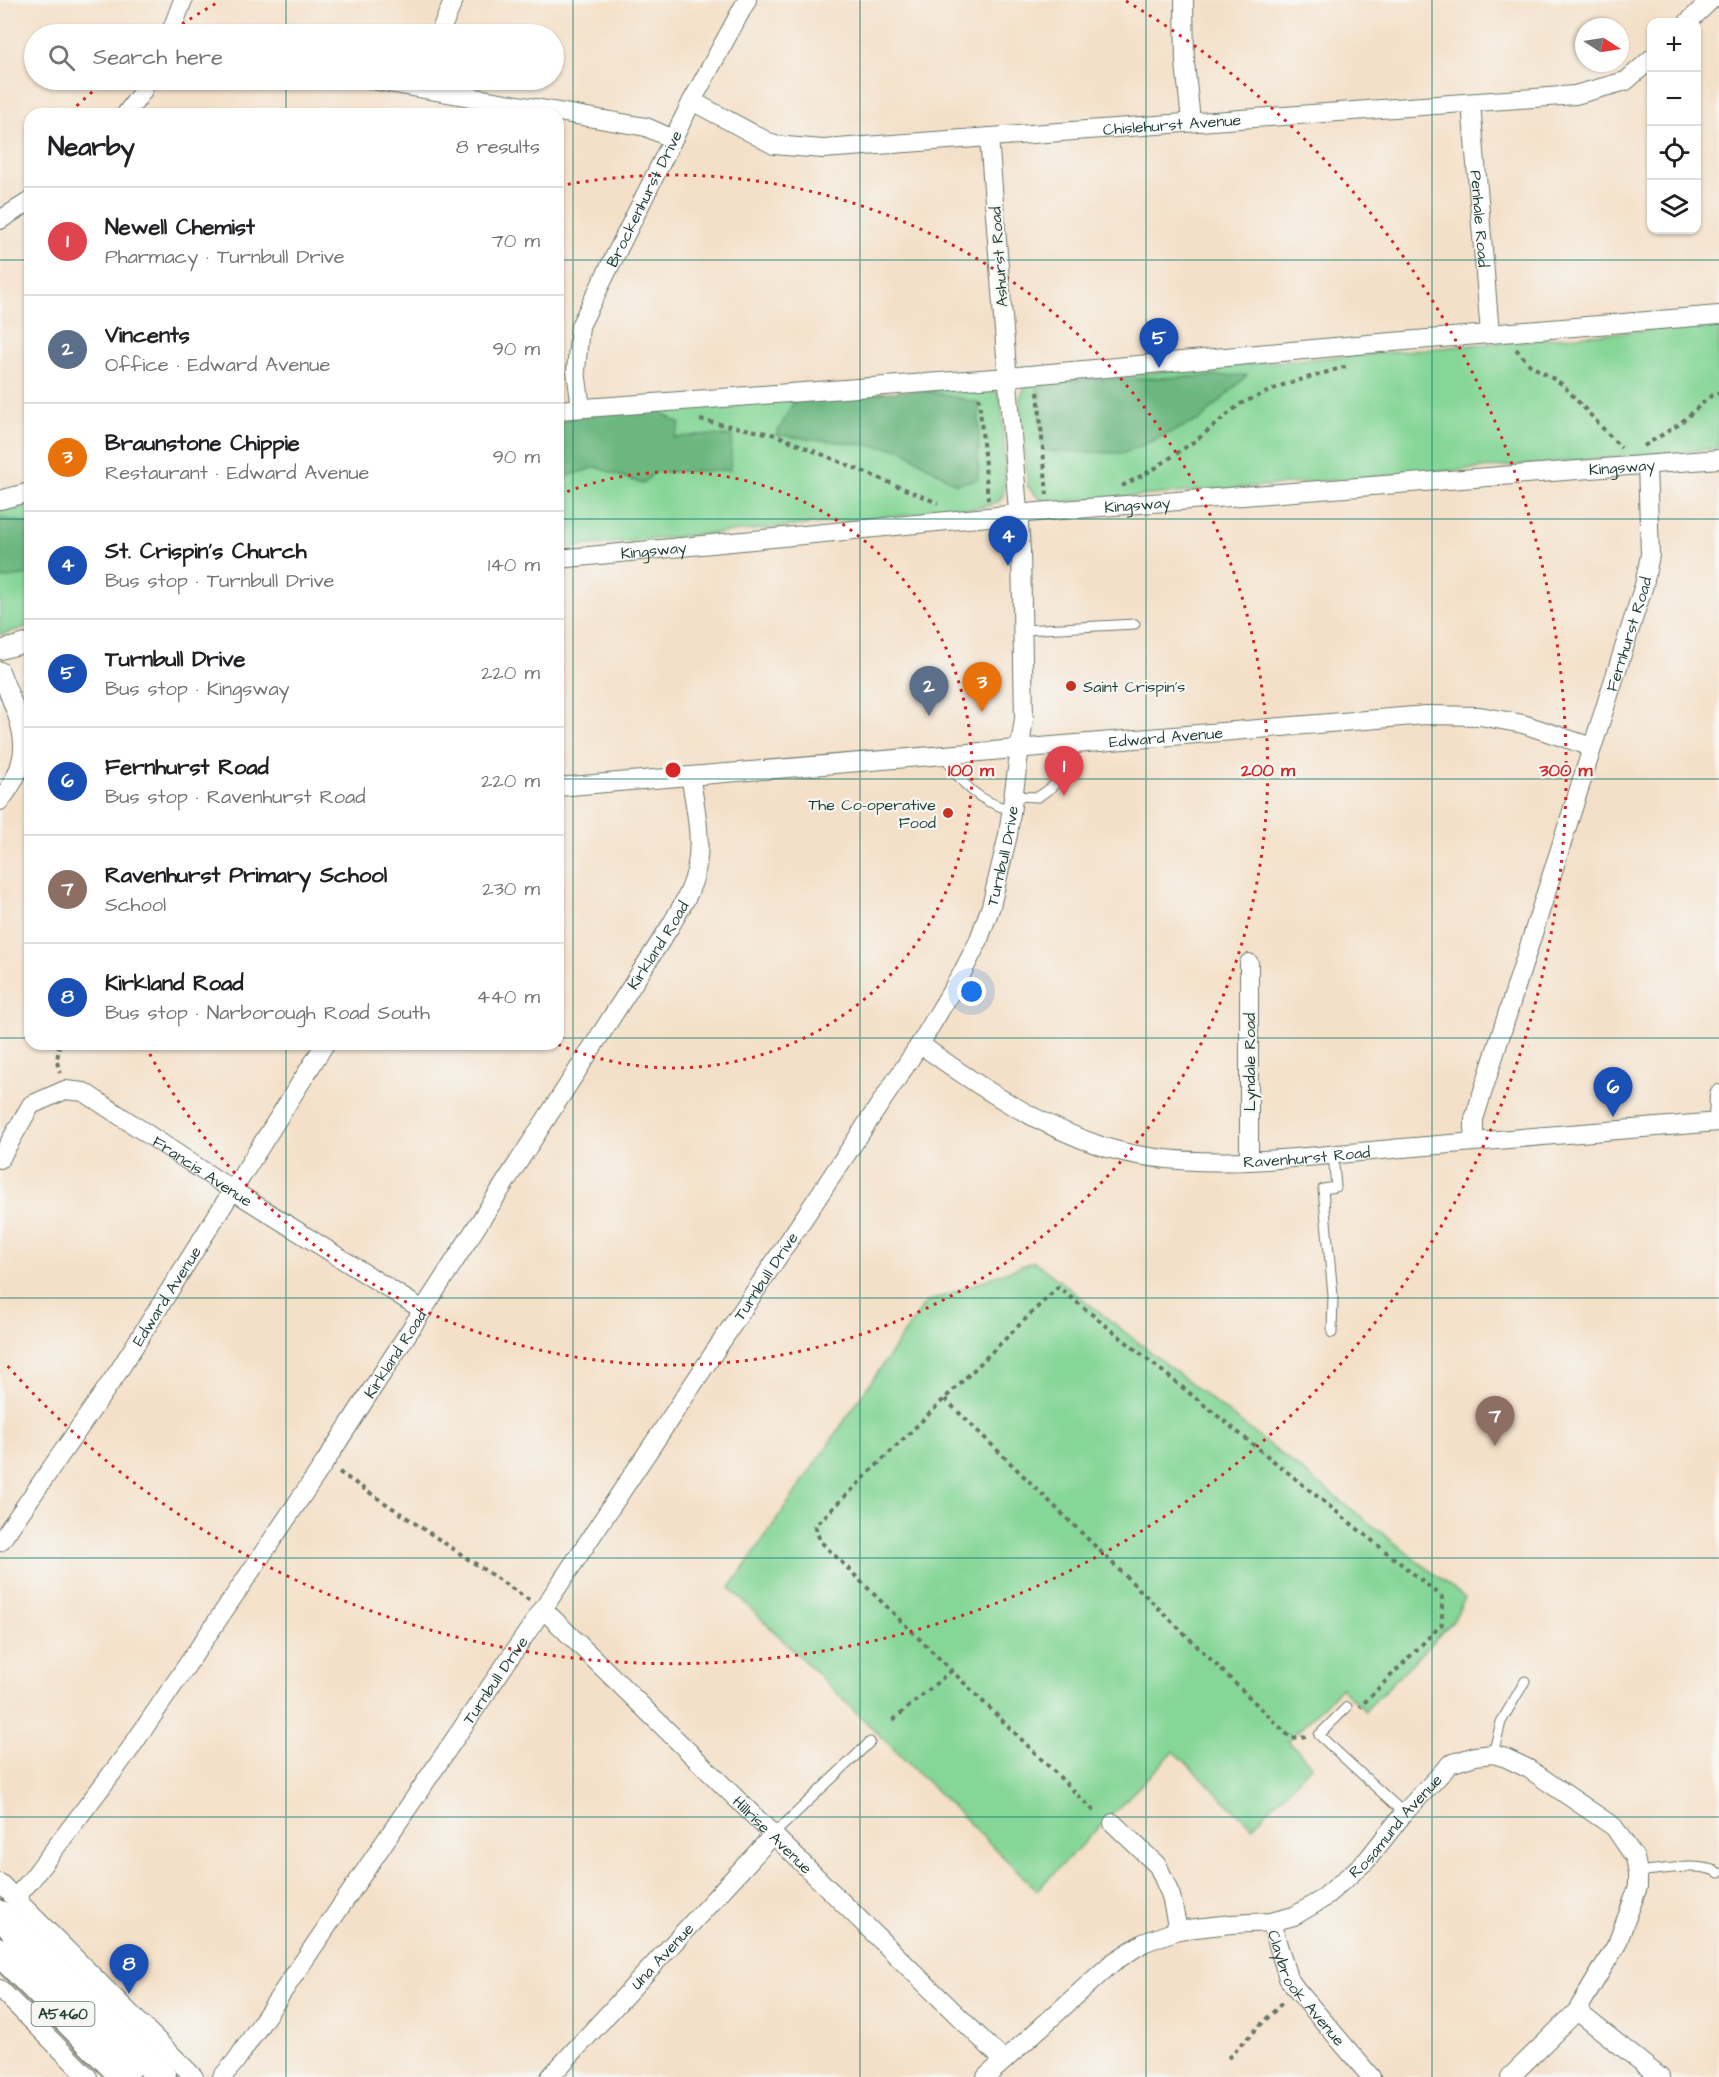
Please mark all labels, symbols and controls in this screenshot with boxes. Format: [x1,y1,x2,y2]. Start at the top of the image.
north arrow [1575,18,1629,72]
map controls [1647,18,1701,234]
button: + [1647,18,1701,72]
search box [24,24,564,90]
icon: search [45,41,78,74]
text: Search here [93,42,223,73]
button: − [1647,72,1701,126]
street label: Chislehurst Avenue [1102,109,1242,141]
street label: Brockenhurst Drive [601,126,688,271]
button: locate [1647,126,1701,180]
text: Nearby [48,129,135,165]
text: 8 results [456,133,540,161]
street label: Penhale Road [1465,169,1494,268]
button: layers [1647,180,1701,234]
street label: Ashurst Road [985,206,1013,308]
text: Newell Chemist [105,212,255,243]
text: 1 [66,227,69,255]
text: 70 m [492,227,540,255]
text: Pharmacy · Turnbull Drive [105,243,345,271]
pin: 5 [1140,318,1178,368]
text: Vincents [105,320,190,351]
text: 2 [62,335,73,363]
text: 90 m [492,335,540,363]
text: Office · Edward Avenue [105,351,330,379]
text: Braunstone Chippie [105,428,300,459]
text: 3 [62,443,73,471]
text: 90 m [492,443,540,471]
street label: Kingsway [1588,454,1656,481]
text: Restaurant · Edward Avenue [105,459,369,487]
street label: Kingsway [1104,492,1172,519]
pin: 4 [988,516,1028,566]
text: St. Crispin's Church [105,536,307,567]
street label: Kingsway [620,536,688,565]
text: 4 [61,551,74,579]
text: 140 m [488,551,540,579]
text: Bus stop · Turnbull Drive [105,567,334,595]
street label: Fernhurst Road [1601,575,1657,694]
text: Turnbull Drive [105,644,245,675]
text: 5 [60,659,75,687]
text: 220 m [481,659,540,687]
pin: 3 [962,662,1002,712]
pin: 2 [910,666,948,716]
text: Bus stop · Kingsway [105,675,290,703]
place label: Saint Crispin's [1083,676,1185,698]
marker: Saint Crispin's [1064,679,1078,693]
street label: Edward Avenue [1108,722,1224,753]
pin: 1 [1044,746,1084,796]
text: Fernhurst Road [105,752,269,783]
text: 100 m [948,758,995,783]
text: 200 m [1240,758,1296,783]
text: 300 m [1538,758,1594,783]
centre of rings [663,760,683,780]
text: 6 [61,767,74,795]
text: 220 m [481,767,540,795]
text: Bus stop · Ravenhurst Road [105,783,366,811]
place label: The Co-operative Food [808,794,936,834]
street label: Turnbull Drive [981,804,1024,908]
marker: The Co-operative Food [941,806,955,820]
text: Ravenhurst Primary School [105,860,387,891]
text: 7 [61,875,74,903]
text: 230 m [482,875,540,903]
text: School [105,891,166,919]
street label: Kirkland Road [622,897,694,994]
text: Kirkland Road [105,968,244,999]
your location [957,977,986,1006]
text: 8 [61,983,74,1011]
text: 440 m [477,983,540,1011]
text: Bus stop · Narborough Road South [105,999,430,1027]
street label: Lyndale Road [1239,1013,1262,1111]
pin: 6 [1594,1068,1632,1117]
street label: Francis Avenue [148,1131,257,1212]
street label: Ravenhurst Road [1243,1141,1371,1173]
street label: Turnbull Drive [729,1228,804,1325]
street label: Edward Avenue [127,1242,207,1351]
street label: Kirkland Road [359,1306,432,1403]
pin: 7 [1476,1396,1514,1446]
street label: Turnbull Drive [458,1632,534,1729]
street label: Rosamund Avenue [1344,1769,1447,1883]
street label: Hillrise Avenue [728,1791,817,1879]
street label: Una Avenue [626,1918,699,1995]
street label: Claybrook Avenue [1262,1927,1350,2051]
pin: 8 [110,1944,148,1994]
road number: A5460 [32,2002,94,2026]

